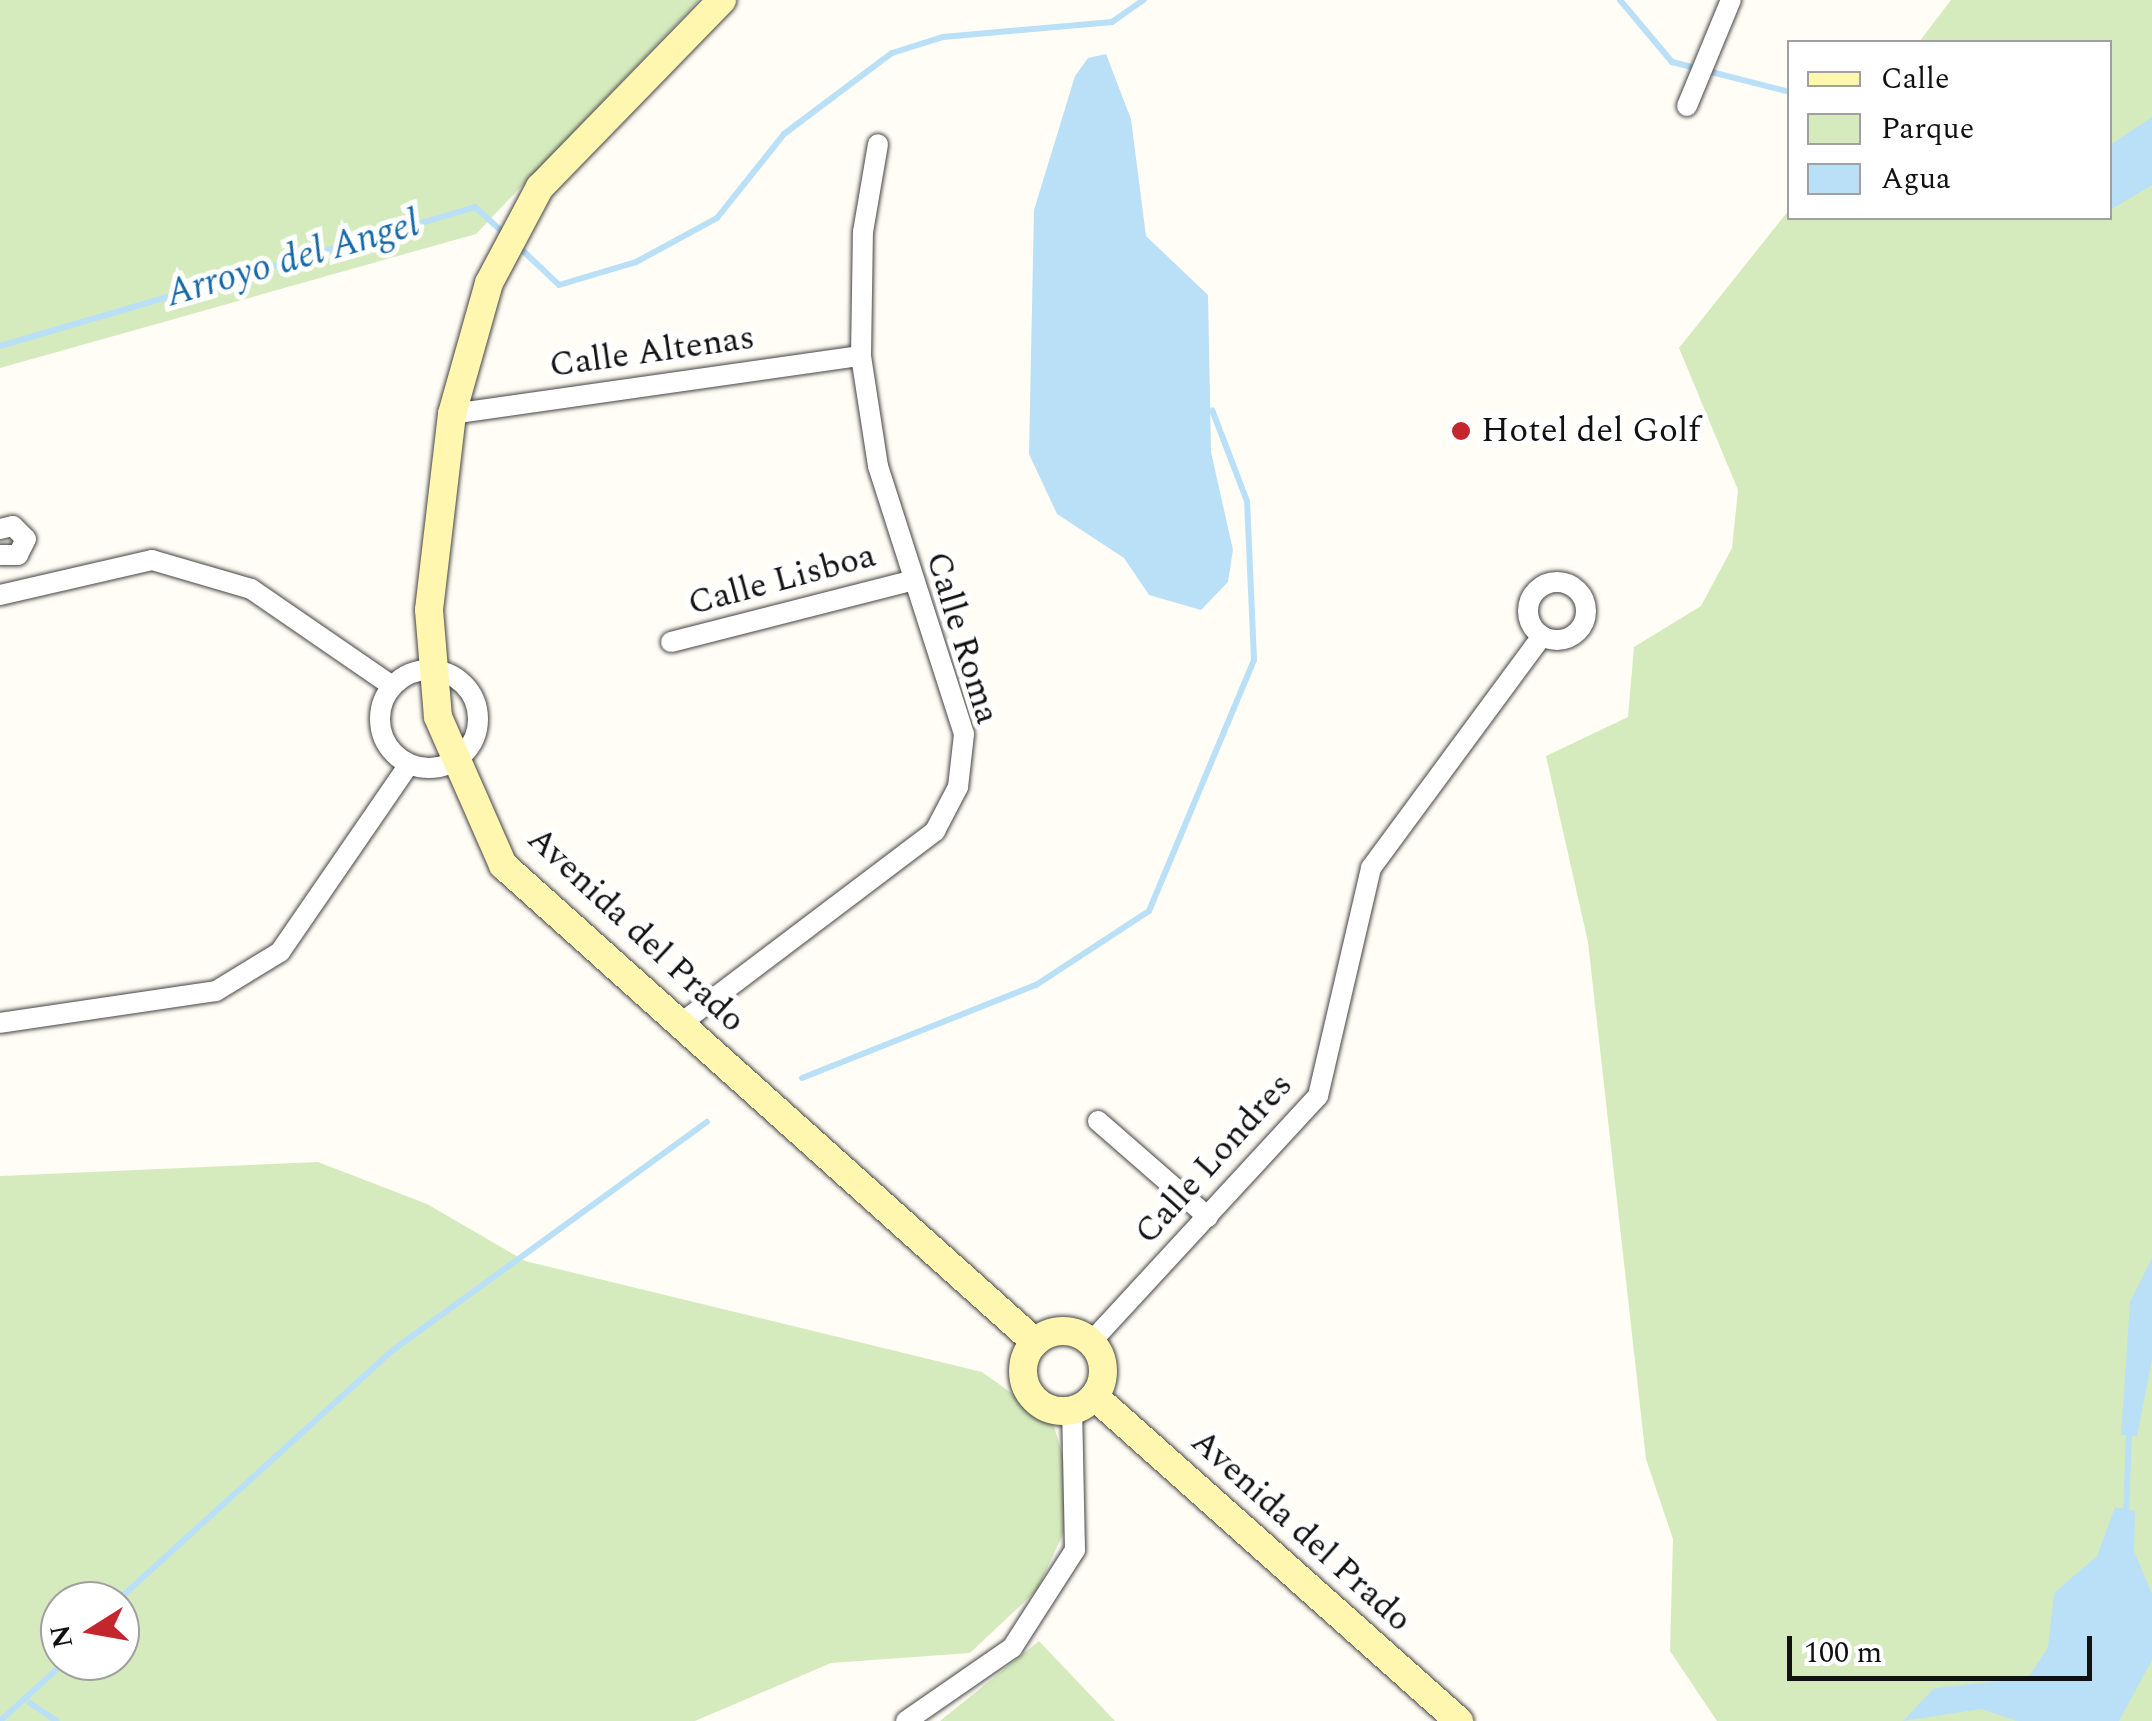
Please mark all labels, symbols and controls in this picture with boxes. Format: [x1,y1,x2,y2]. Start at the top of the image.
legend [1787,40,2112,220]
text: Calle [1881,56,1949,102]
text: Parque [1881,106,1974,152]
text: Agua [1881,156,1951,202]
water label: Arroyo del Angel [161,202,425,318]
street label: Calle Altenas [547,317,757,387]
place label: Hotel del Golf [1481,410,1700,452]
marker: Hotel del Golf [1450,420,1472,442]
street label: Calle Lisboa [684,535,880,625]
street label: Calle Roma [916,547,1008,729]
street label: Avenida del Prado [518,818,754,1042]
street label: Calle Londres [1126,1065,1302,1253]
street label: Avenida del Prado [1182,1421,1420,1641]
north arrow [40,1581,140,1681]
scale bar [1792,1616,2097,1678]
text: N [39,1621,85,1652]
text: 100 m [1804,1630,1882,1676]

